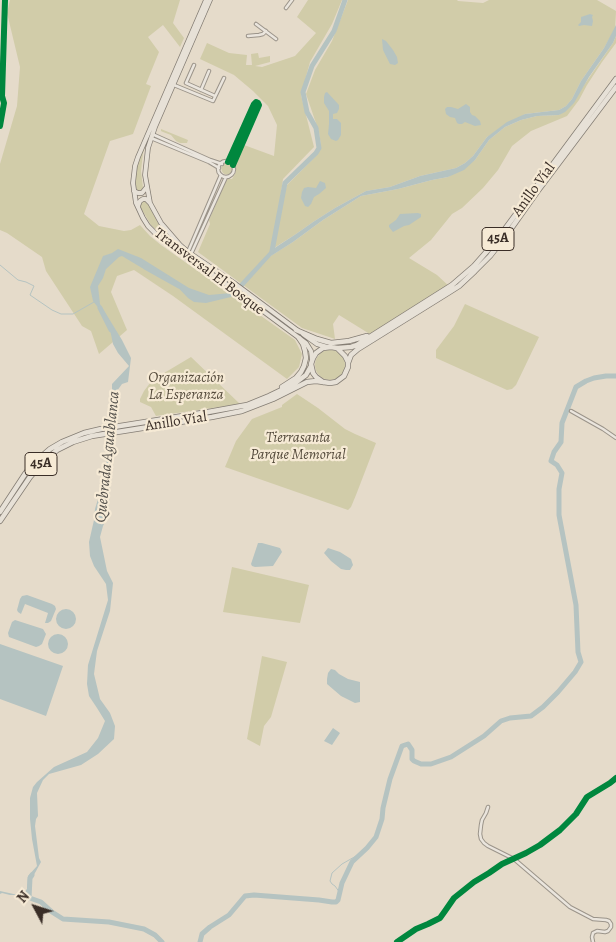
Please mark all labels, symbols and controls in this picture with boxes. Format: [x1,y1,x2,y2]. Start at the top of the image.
street label: Anillo Víal [508,160,560,220]
street label: Transversal El Bosque [150,225,268,319]
road number: 45A [482,228,514,250]
park label: Organización La Esperanza [148,369,224,404]
water label: Quebrada Aguablanca [92,390,124,524]
street label: Anillo Víal [144,408,208,436]
park label: Tierrasanta Parque Memorial [250,429,346,464]
road number: 45A [25,452,57,476]
north arrow [10,882,60,932]
text: N [13,887,34,907]

